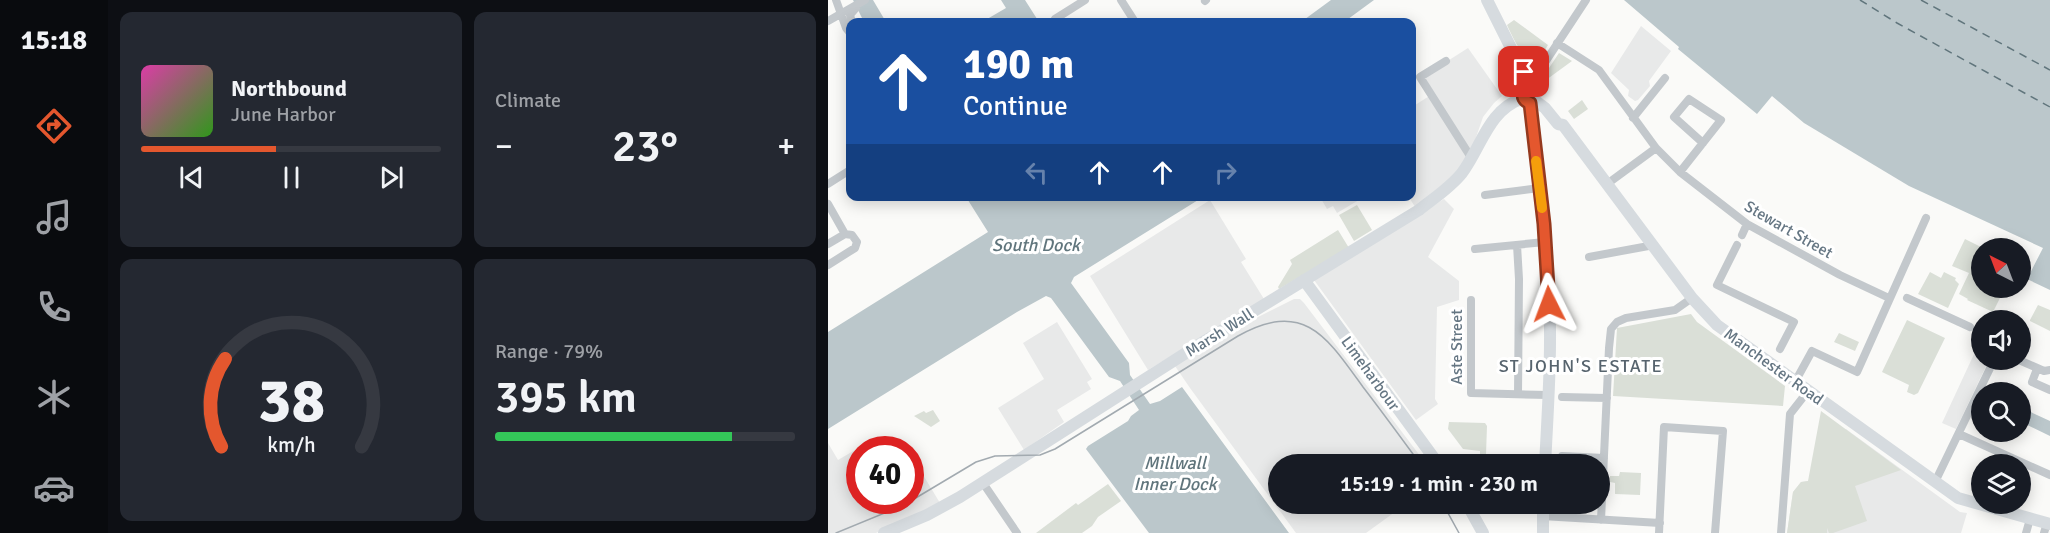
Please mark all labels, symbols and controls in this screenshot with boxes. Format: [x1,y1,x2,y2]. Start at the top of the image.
text: 15:18 [21,24,87,57]
text: 190 m [963,39,1074,90]
icon: ahead [864,42,942,120]
pin [1498,46,1549,97]
icon: arrive [1507,55,1540,88]
text: Northbound [231,75,347,102]
text: Climate [495,88,561,113]
text: Continue [963,90,1068,123]
text: June Harbor [231,102,336,127]
icon: directions [33,105,75,147]
text: 23° [612,119,678,174]
text: − [495,126,513,167]
text: + [777,126,795,167]
icon: left [1020,156,1053,189]
icon: ahead [1083,156,1116,189]
icon: ahead [1146,156,1179,189]
icon: right [1209,156,1242,189]
icon: previous [175,161,208,194]
icon: pause [275,161,308,194]
icon: next [375,161,408,194]
icon: music [33,196,75,238]
street label: Stewart Street [1741,197,1837,263]
water label: South Dock [992,234,1082,256]
north arrow [1971,238,2031,298]
map controls [1971,238,2031,514]
position arrow [1517,272,1581,336]
icon: phone [33,286,75,328]
street label: Marsh Wall [1182,304,1258,362]
street label: Aste Street [1447,309,1467,385]
button: sound [1971,310,2031,370]
street label: Manchester Road [1720,324,1827,410]
street label: Limeharbour [1336,332,1404,415]
text: Range · 79% [495,339,603,364]
district label: ST JOHN'S ESTATE [1499,355,1663,377]
text: 38 [257,362,325,439]
text: 395 km [495,370,637,425]
icon: climate [33,376,75,418]
button: search [1971,382,2031,442]
text: km/h [267,432,315,458]
speed limit sign: 40 [846,436,924,514]
water label: Millwall Inner Dock [1133,452,1218,495]
button: layers [1971,454,2031,514]
icon: car [33,467,75,509]
text: 15:19 · 1 min · 230 m [1340,470,1538,497]

